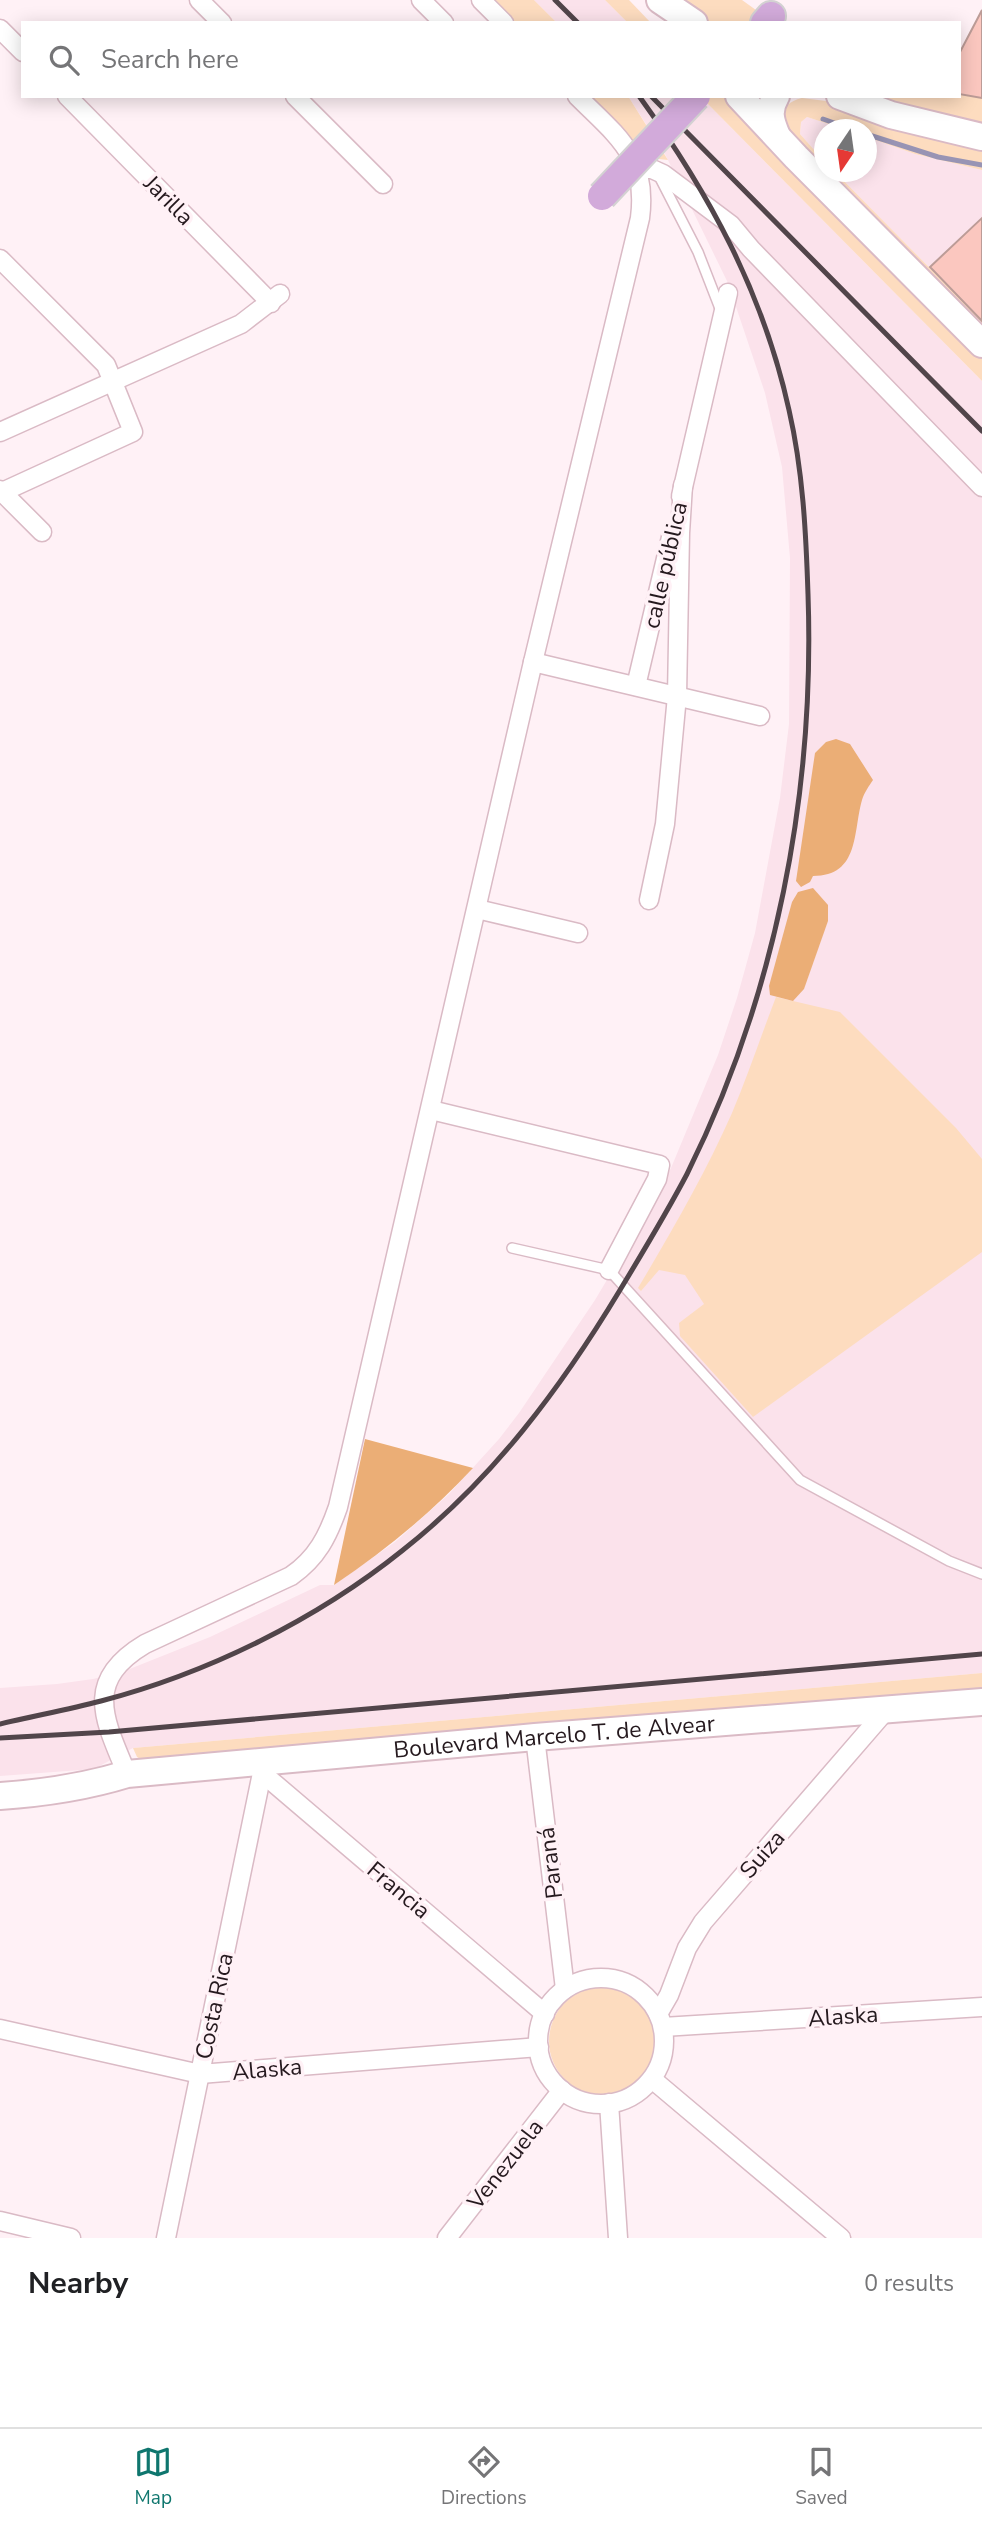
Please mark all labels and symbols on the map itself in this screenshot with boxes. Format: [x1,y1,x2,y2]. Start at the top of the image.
north arrow [814,119,877,182]
street label: Jarilla [136,168,200,232]
street label: calle pública [636,499,695,631]
street label: Boulevard Marcelo T. de Alvear [392,1708,717,1766]
street label: Suiza [733,1823,792,1885]
street label: Paraná [531,1825,570,1900]
street label: Francia [360,1855,437,1926]
street label: Costa Rica [188,1950,241,2062]
street label: Alaska [807,1999,879,2034]
street label: Alaska [231,2051,303,2088]
street label: Venezuela [460,2113,550,2217]

